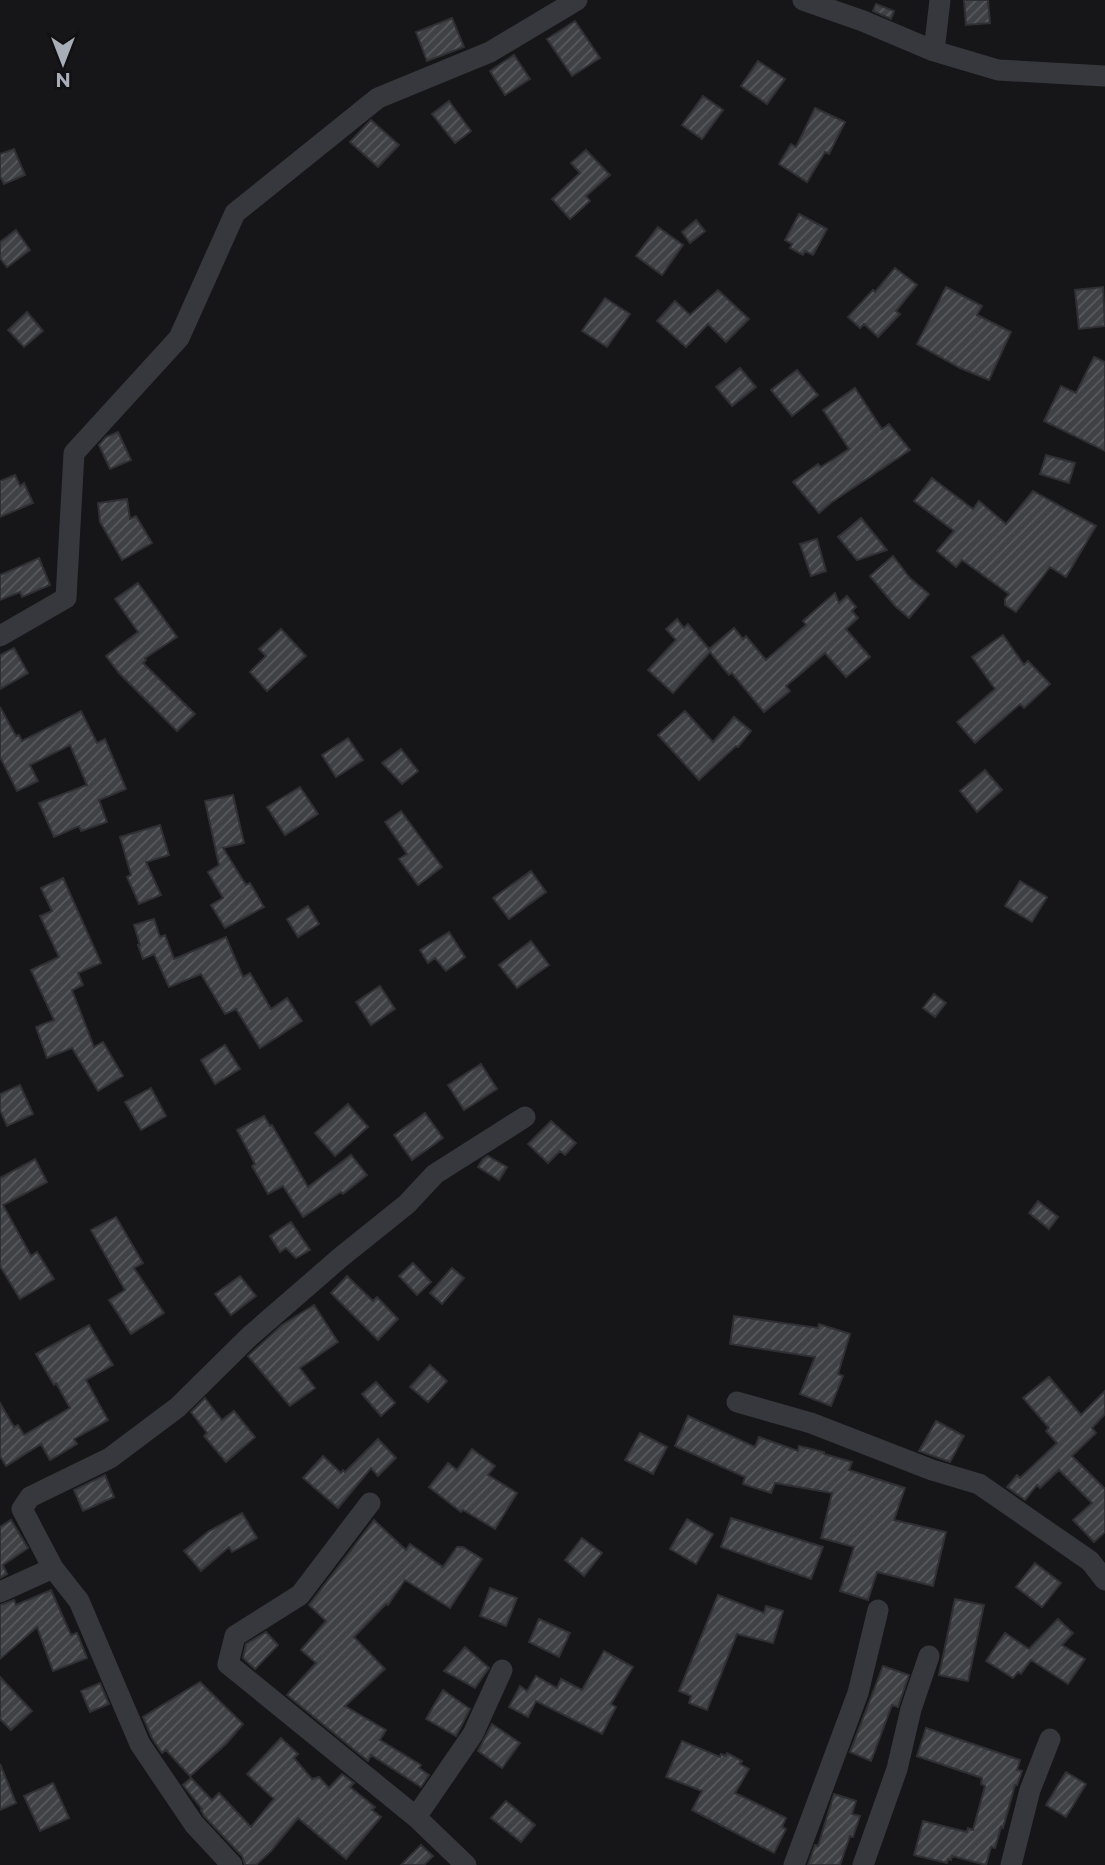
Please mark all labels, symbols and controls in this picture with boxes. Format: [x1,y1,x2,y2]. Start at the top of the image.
north arrow [28,28,98,98]
text: N [55,68,71,91]

